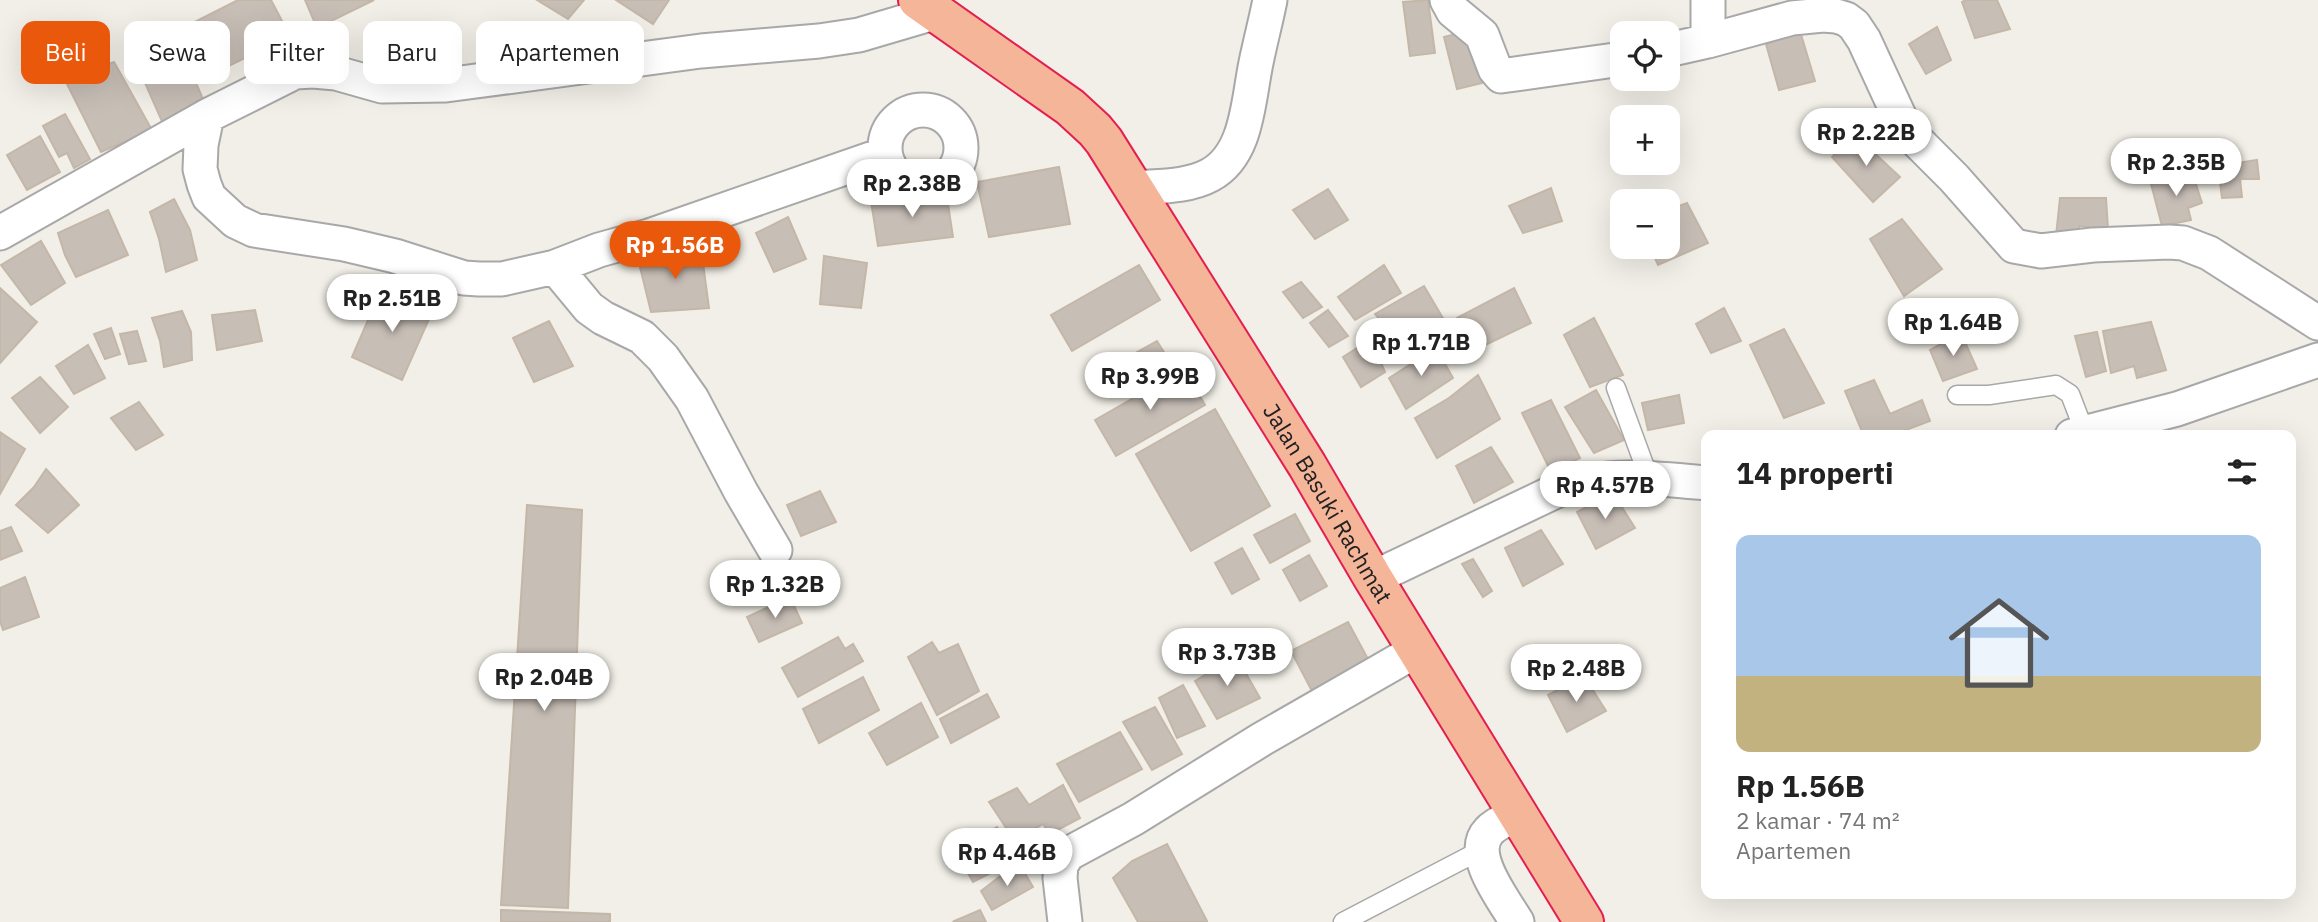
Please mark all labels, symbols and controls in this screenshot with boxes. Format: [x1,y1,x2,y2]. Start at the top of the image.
chip: Beli [21,21,110,84]
chip: Sewa [124,21,230,84]
chip: Filter [244,21,349,84]
chip: Baru [363,21,462,84]
chip: Apartemen [476,21,644,84]
map controls [1610,21,1680,259]
button: locate [1610,21,1680,91]
button: + [1610,105,1680,175]
pin: Rp 2.22B [1794,108,1938,168]
text: Rp 2.22B [1817,116,1915,146]
pin: Rp 2.35B [2104,138,2248,198]
text: Rp 2.35B [2127,146,2225,176]
pin: Rp 2.38B [840,160,984,219]
text: Rp 2.38B [863,167,961,197]
button: − [1610,189,1680,259]
pin: Rp 1.56B [603,222,747,281]
text: Rp 1.56B [626,229,724,259]
pin: Rp 2.51B [320,274,464,334]
text: Rp 2.51B [343,282,441,312]
pin: Rp 1.64B [1881,298,2025,358]
text: Rp 1.64B [1904,306,2002,336]
pin: Rp 1.71B [1349,318,1493,378]
text: Rp 1.71B [1372,326,1470,356]
pin: Rp 3.99B [1078,352,1222,412]
text: Rp 3.99B [1101,360,1199,390]
street label: Jalan Basuki Rachmat [1257,397,1400,609]
text: 14 properti [1736,453,1894,492]
icon: filters [2223,453,2261,491]
pin: Rp 4.57B [1533,462,1677,521]
text: Rp 4.57B [1556,469,1654,499]
pin: Rp 1.32B [703,560,847,620]
text: Rp 1.32B [726,568,824,598]
icon: home [1936,580,2062,706]
pin: Rp 3.73B [1155,628,1299,688]
text: Rp 3.73B [1178,636,1276,666]
pin: Rp 2.48B [1504,644,1648,704]
text: Rp 2.48B [1527,652,1625,682]
pin: Rp 2.04B [472,654,616,713]
text: Rp 2.04B [495,661,593,691]
text: Rp 1.56B [1736,766,1865,805]
text: 2 kamar · 74 m² [1736,805,1900,835]
pin: Rp 4.46B [935,828,1079,888]
text: Apartemen [1736,835,1851,865]
text: Rp 4.46B [958,836,1056,866]

